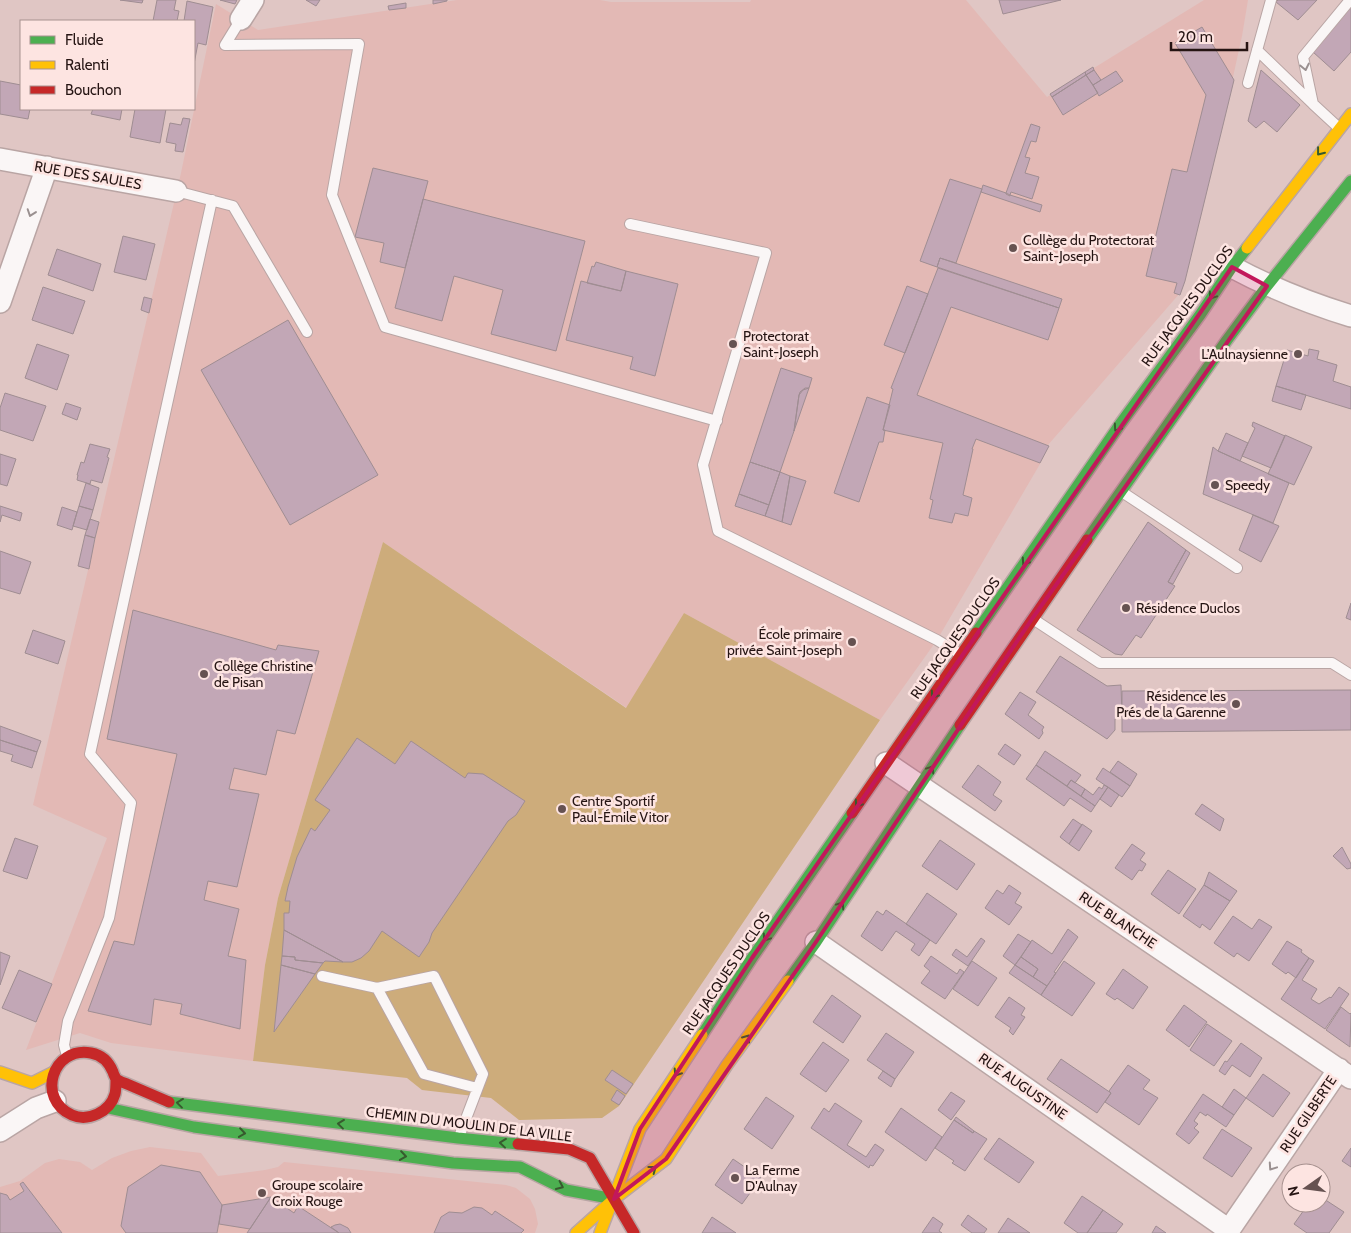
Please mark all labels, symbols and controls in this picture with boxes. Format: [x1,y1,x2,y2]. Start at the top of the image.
legend [20,20,195,110]
scale bar [1171,20,1247,52]
text: 20 m [1178,28,1213,46]
text: Fluide [65,31,104,49]
text: Ralenti [65,56,109,74]
one-way arrow [1300,62,1310,71]
text: Bouchon [65,81,122,99]
one-way arrow [1318,146,1326,155]
street label: RUE DES SAULES [33,157,143,193]
one-way arrow [27,208,37,217]
place label: Collège du Protectorat Saint-Joseph [1023,231,1155,265]
marker: Collège du Protectorat Saint-Joseph [1007,242,1019,254]
street label: RUE JACQUES DUCLOS [1137,242,1237,370]
one-way arrow [1209,290,1218,300]
place label: Protectorat Saint-Joseph [743,327,819,361]
marker: Protectorat Saint-Joseph [727,338,739,350]
place label: L'Aulnaysienne [1201,345,1288,363]
marker: L'Aulnaysienne [1292,348,1304,360]
one-way arrow [1114,422,1123,432]
place label: Speedy [1225,476,1270,494]
marker: Speedy [1209,479,1221,491]
one-way arrow [1022,557,1032,566]
street label: RUE JACQUES DUCLOS [906,574,1004,702]
place label: Résidence Duclos [1136,599,1240,617]
marker: Résidence Duclos [1120,602,1132,614]
place label: École primaire privée Saint-Joseph [727,625,842,659]
marker: École primaire privée Saint-Joseph [846,636,858,648]
place label: Collège Christine de Pisan [214,657,313,691]
marker: Collège Christine de Pisan [198,668,210,680]
place label: Résidence les Prés de la Garenne [1116,687,1226,721]
one-way arrow [931,689,940,699]
marker: Résidence les Prés de la Garenne [1230,698,1242,710]
one-way arrow [925,766,934,775]
place label: Centre Sportif Paul-Émile Vitor [572,792,669,826]
one-way arrow [855,798,864,807]
marker: Centre Sportif Paul-Émile Vitor [556,803,568,815]
street label: RUE BLANCHE [1076,887,1160,953]
one-way arrow [835,901,844,911]
street label: RUE JACQUES DUCLOS [678,908,774,1038]
one-way arrow [763,932,772,941]
one-way arrow [741,1034,750,1044]
street label: RUE AUGUSTINE [975,1049,1071,1123]
one-way arrow [674,1068,683,1077]
street label: RUE GILBERTE [1276,1072,1340,1156]
one-way arrow [176,1099,184,1109]
street label: CHEMIN DU MOULIN DE LA VILLE [365,1102,573,1146]
one-way arrow [337,1119,345,1130]
one-way arrow [238,1127,246,1138]
one-way arrow [498,1138,506,1149]
one-way arrow [399,1150,407,1161]
place label: La Ferme D'Aulnay [745,1161,800,1195]
one-way arrow [1269,1162,1278,1171]
north arrow [1281,1163,1331,1213]
one-way arrow [647,1166,657,1175]
marker: La Ferme D'Aulnay [729,1172,741,1184]
place label: Groupe scolaire Croix Rouge [272,1176,363,1210]
one-way arrow [555,1180,564,1191]
text: N [1283,1184,1303,1198]
marker: Groupe scolaire Croix Rouge [256,1187,268,1199]

